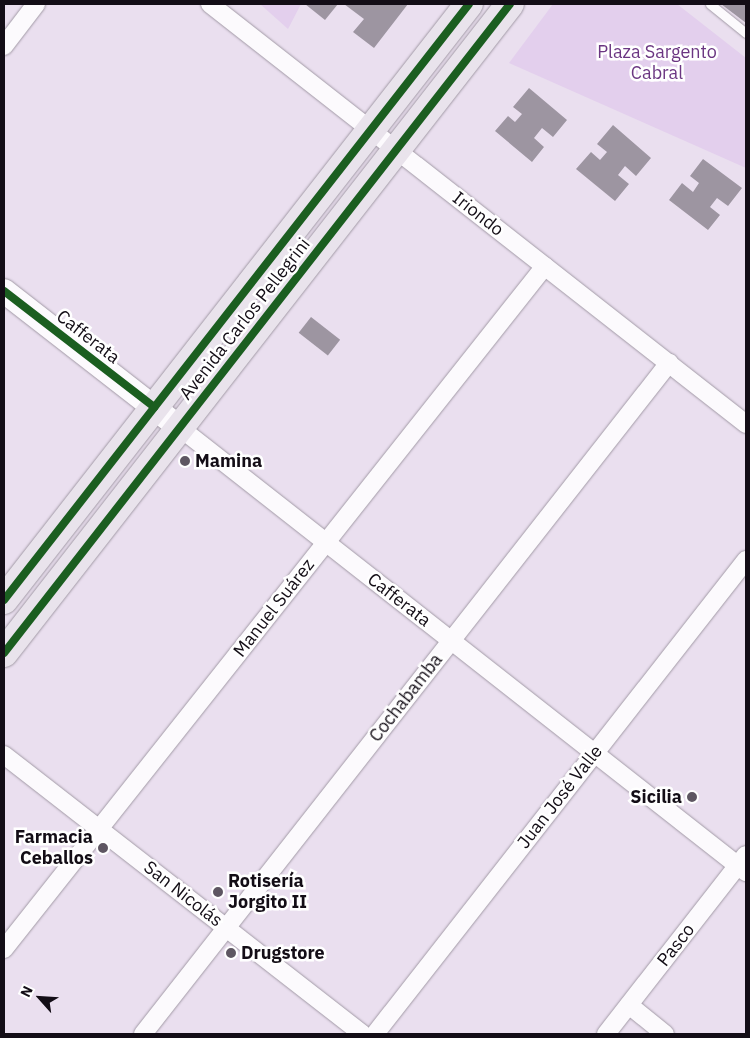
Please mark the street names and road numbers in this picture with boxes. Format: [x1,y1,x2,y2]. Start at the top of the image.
street label: Iriondo [448,187,508,241]
street label: Avenida Carlos Pellegrini [175,234,315,404]
street label: Cafferata [52,306,124,368]
street label: Manuel Suárez [229,555,319,661]
street label: Cafferata [363,569,435,631]
street label: Cochabamba [365,650,447,746]
street label: Juan José Valle [513,741,607,853]
street label: San Nicolás [139,857,227,931]
street label: Pasco [653,919,699,971]

